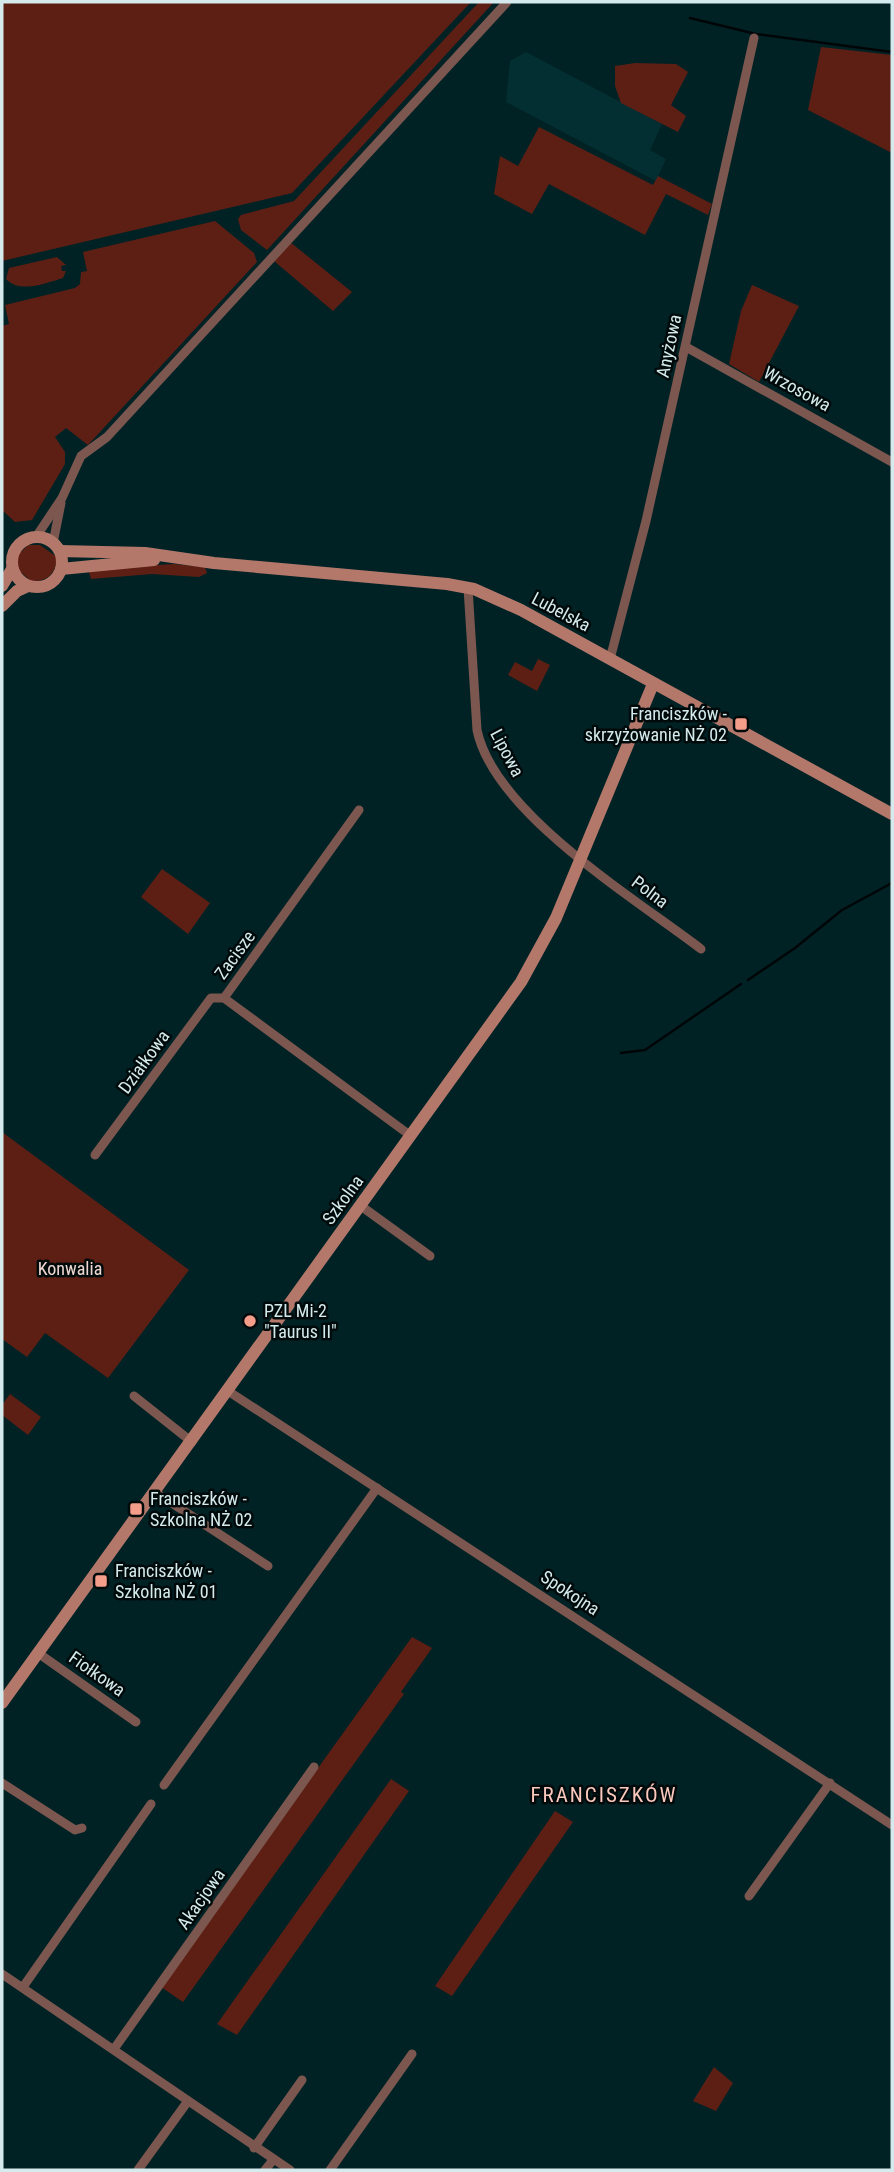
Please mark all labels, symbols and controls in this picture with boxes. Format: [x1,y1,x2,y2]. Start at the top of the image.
street label: Anyżowa [652,313,685,379]
street label: Wrzosowa [760,362,834,416]
street label: Lubelska [528,587,594,636]
place label: Franciszków - skrzyżowanie NŻ 02 [585,703,728,745]
marker: Franciszków - skrzyżowanie NŻ 02 [733,716,749,732]
street label: Lipowa [486,725,529,780]
street label: Polna [628,871,673,912]
street label: Zacisze [210,926,259,983]
street label: Działkowa [114,1026,174,1097]
street label: Szkolna [318,1171,368,1228]
park label: Konwalia [38,1258,102,1279]
place label: PZL Mi-2 "Taurus II" [264,1300,337,1342]
marker: PZL Mi-2 "Taurus II" [242,1313,258,1329]
place label: Franciszków - Szkolna NŻ 02 [150,1488,253,1530]
marker: Franciszków - Szkolna NŻ 02 [128,1501,144,1517]
place label: Franciszków - Szkolna NŻ 01 [115,1560,217,1602]
street label: Spokojna [537,1566,604,1619]
marker: Franciszków - Szkolna NŻ 01 [93,1573,109,1589]
street label: Fiołkowa [65,1647,129,1700]
district label: FRANCISZKÓW [530,1783,678,1807]
street label: Akacjowa [172,1865,229,1933]

